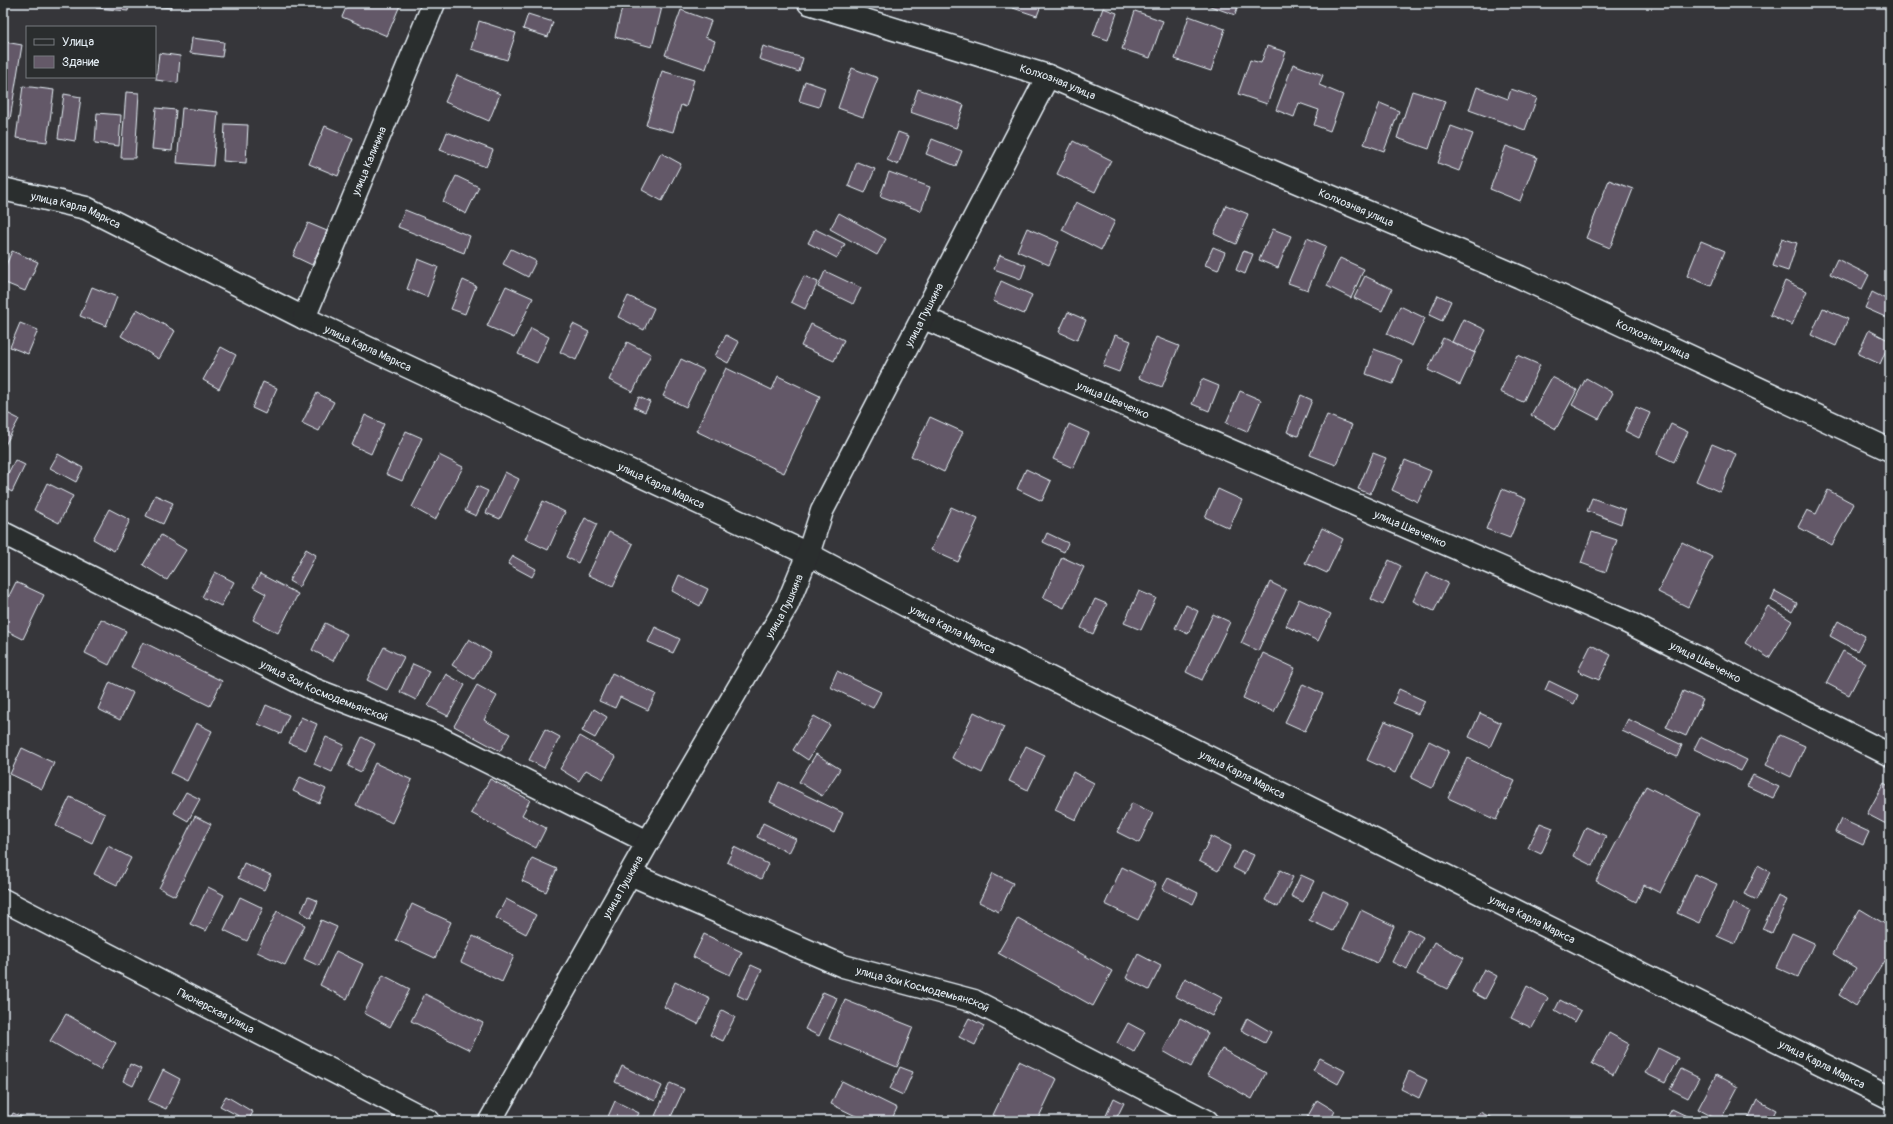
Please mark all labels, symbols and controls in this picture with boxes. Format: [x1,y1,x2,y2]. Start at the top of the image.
legend [26,26,156,78]
text: Улица [62,35,94,50]
text: Здание [62,55,99,70]
street label: Колхозная улица [1018,61,1098,102]
street label: улица Калинина [349,125,389,198]
street label: Колхозная улица [1317,186,1396,229]
street label: улица Карла Маркса [29,189,123,231]
street label: улица Пушкина [902,281,946,350]
street label: Колхозная улица [1614,316,1692,362]
street label: улица Карла Маркса [322,322,414,374]
street label: улица Шевченко [1074,378,1151,421]
street label: улица Карла Маркса [615,459,707,511]
street label: улица Шевченко [1371,507,1449,550]
street label: улица Пушкина [762,572,805,641]
street label: улица Карла Маркса [907,602,998,656]
street label: улица Шевченко [1667,638,1743,685]
street label: улица Зои Космодемьянской [257,657,390,724]
street label: улица Карла Маркса [1196,747,1288,801]
street label: улица Пушкина [599,853,645,922]
street label: улица Карла Маркса [1486,892,1577,946]
street label: улица Зои Космодемьянской [854,963,992,1014]
street label: Пионерская улица [175,985,257,1036]
street label: улица Карла Маркса [1776,1037,1867,1091]

